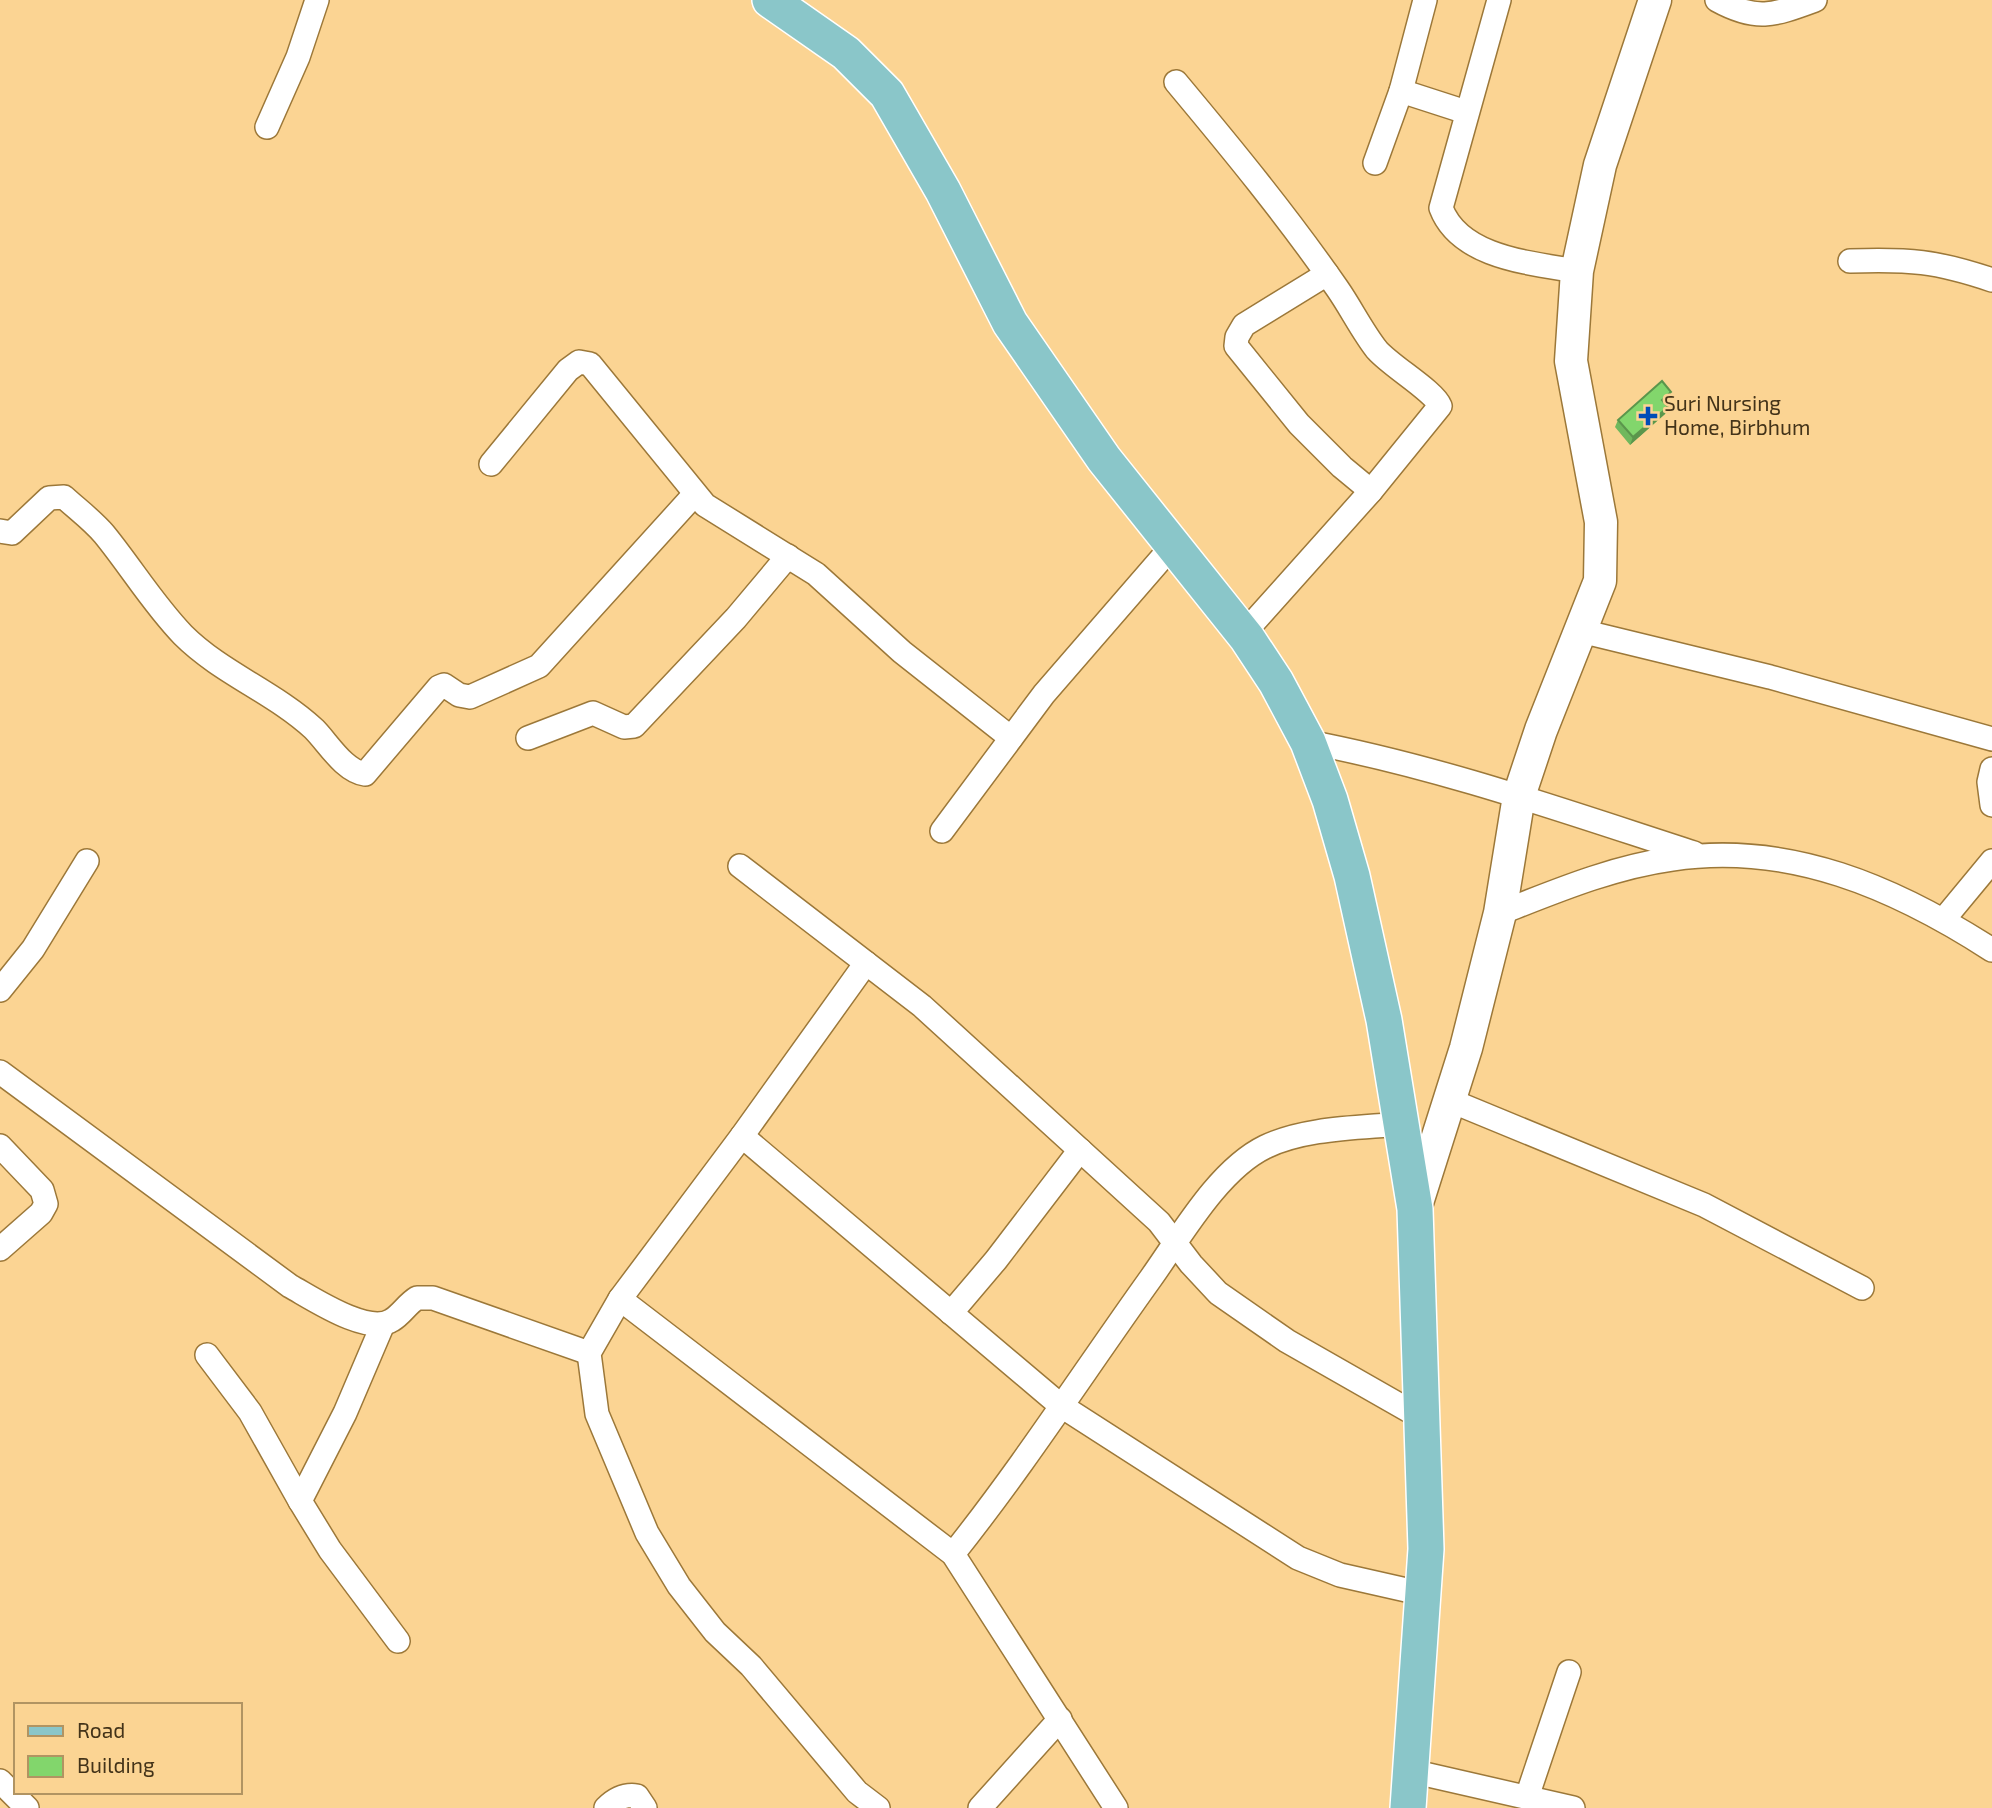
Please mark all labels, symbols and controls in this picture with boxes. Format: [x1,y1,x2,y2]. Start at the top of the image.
place label: Suri Nursing Home, Birbhum [1664,390,1810,439]
marker: Suri Nursing Home, Birbhum [1638,406,1658,426]
legend [14,1703,242,1794]
text: Road [77,1717,125,1742]
text: Building [77,1752,155,1777]

